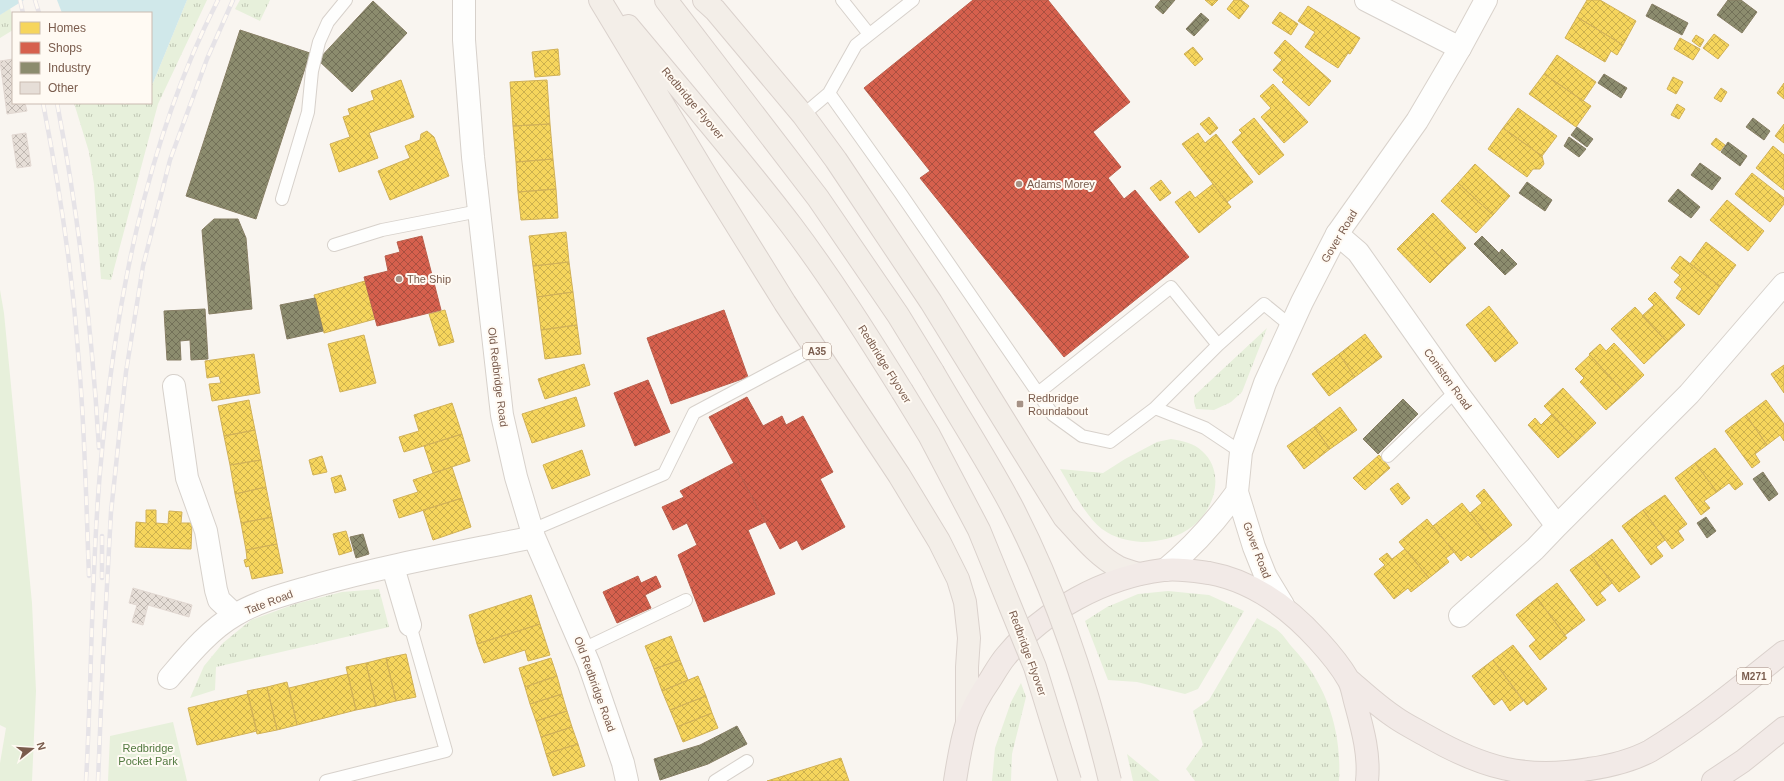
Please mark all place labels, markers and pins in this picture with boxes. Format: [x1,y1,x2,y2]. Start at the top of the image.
place label: Adams Morey [1027,178,1095,190]
marker: Adams Morey [1014,179,1024,189]
place label: The Ship [407,273,451,285]
marker: The Ship [394,274,404,284]
place label: Redbridge Roundabout [1028,392,1088,417]
marker: Redbridge Roundabout [1015,399,1025,409]

